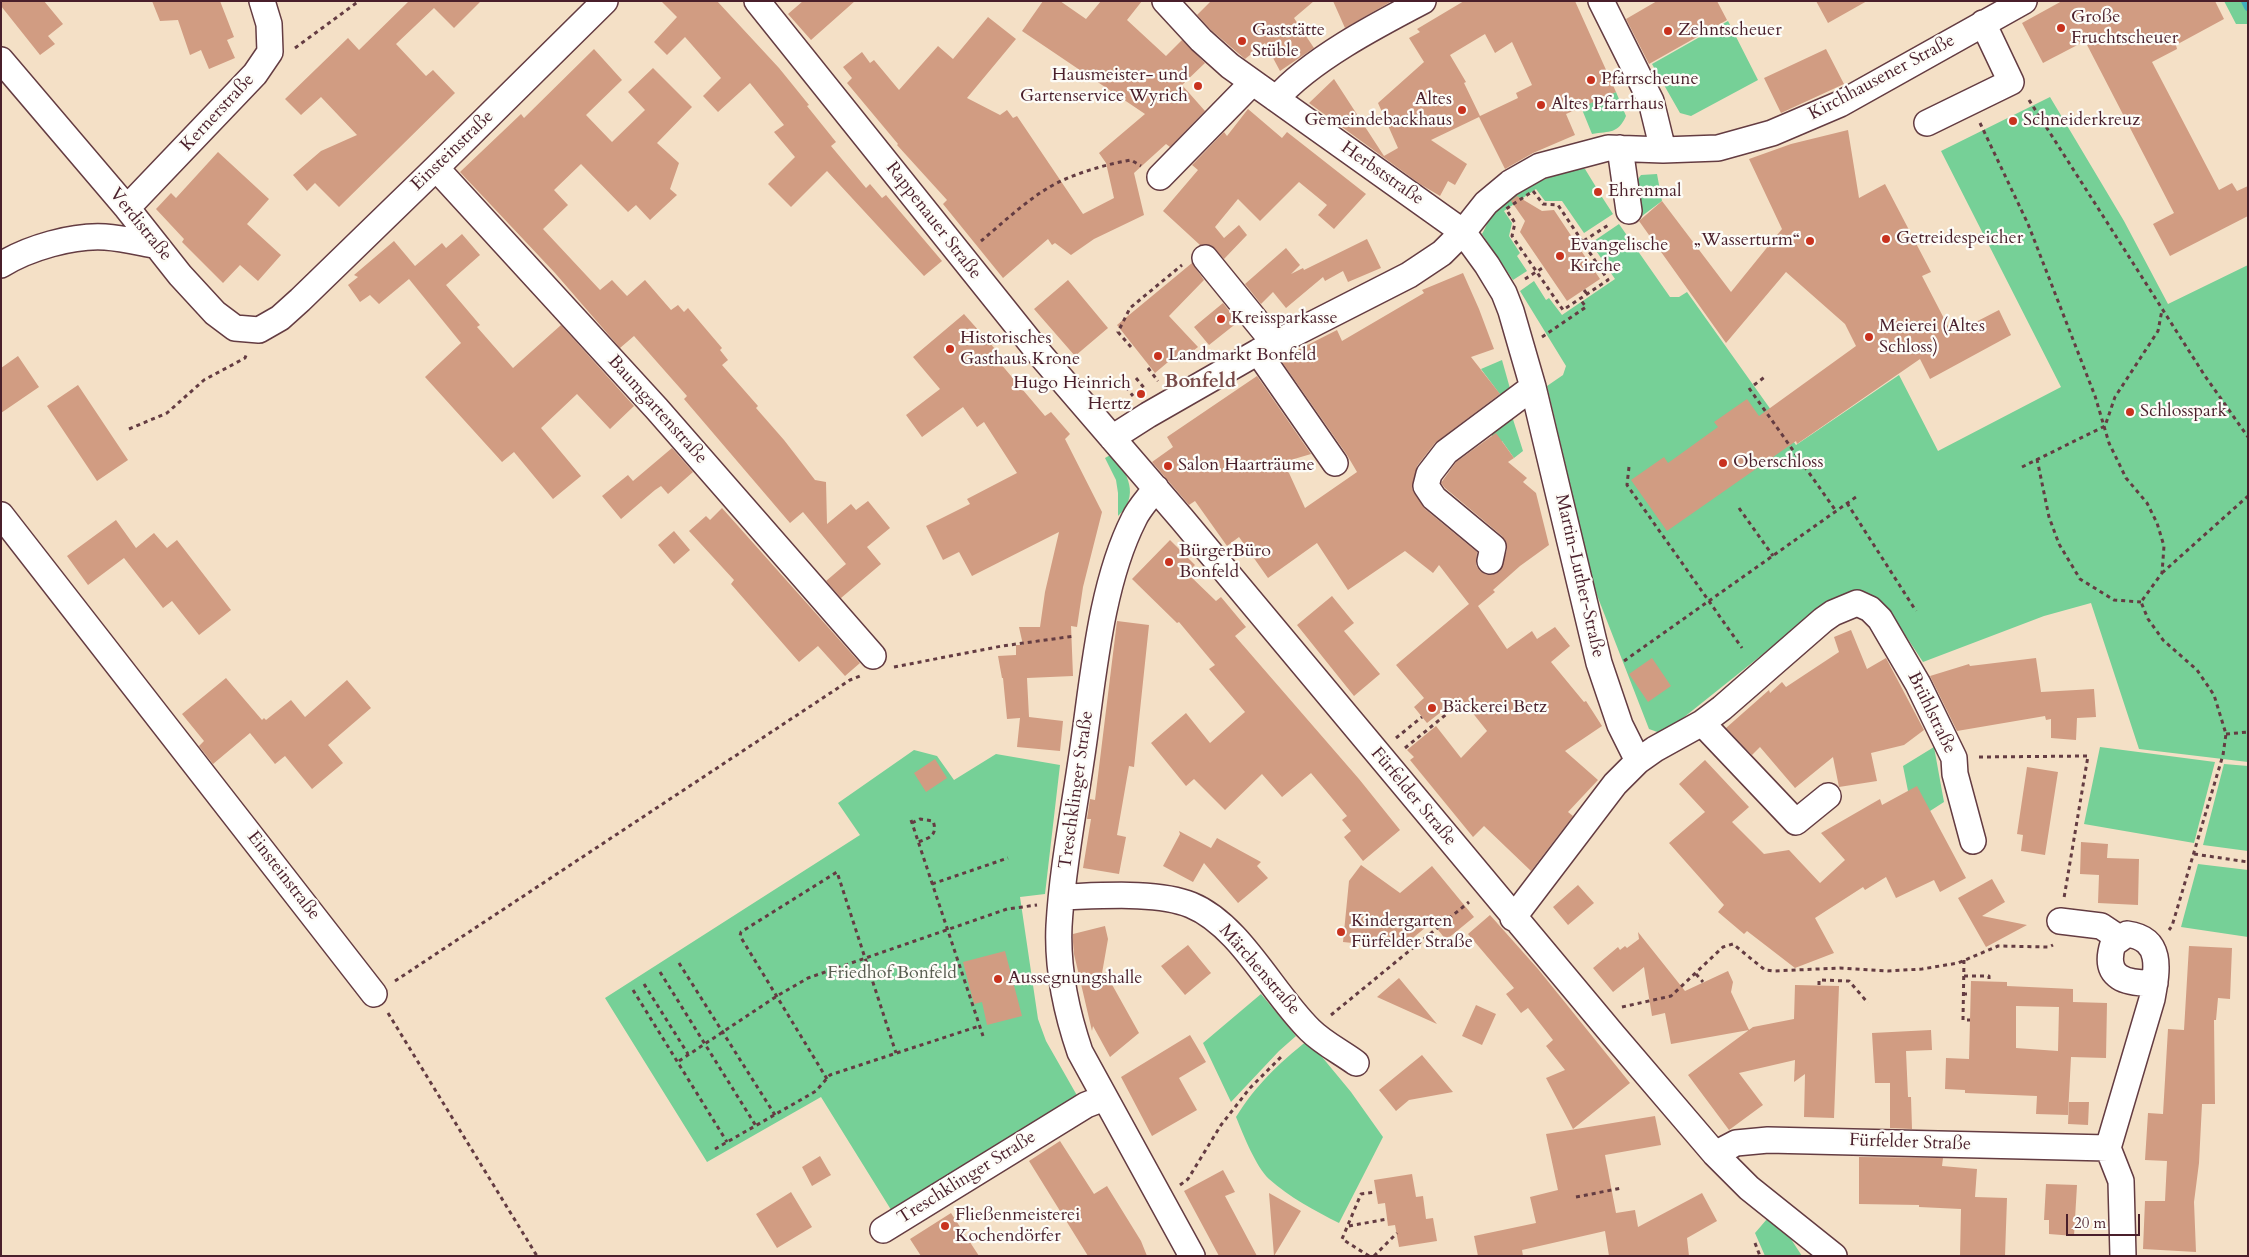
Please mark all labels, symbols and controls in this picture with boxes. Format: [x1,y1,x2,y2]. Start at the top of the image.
place label: Große Fruchtscheuer [2071,7,2178,50]
place label: Gaststätte Stüble [1252,20,1325,62]
place label: Zehntscheuer [1678,20,1782,42]
marker: Große Fruchtscheuer [2055,22,2067,34]
marker: Zehntscheuer [1662,25,1674,37]
street label: Kirchhausener Straße [1805,30,1959,126]
marker: Gaststätte Stüble [1236,35,1248,47]
place label: Hausmeister- und Gartenservice Wyrich [1020,65,1188,108]
place label: Pfarrscheune [1601,69,1699,91]
street label: Kernerstraße [177,70,259,156]
marker: Pfarrscheune [1585,74,1597,86]
marker: Hausmeister- und Gartenservice Wyrich [1192,80,1204,92]
place label: Altes Gemeindebackhaus [1304,89,1452,132]
place label: Altes Pfarrhaus [1551,94,1664,116]
marker: Altes Pfarrhaus [1535,99,1547,111]
marker: Altes Gemeindebackhaus [1456,104,1468,116]
street label: Einsteinstraße [407,106,499,196]
place label: Schneiderkreuz [2023,110,2140,132]
marker: Schneiderkreuz [2007,115,2019,127]
street label: Herbststraße [1336,138,1428,210]
street label: Rappenauer Straße [880,158,986,284]
place label: Ehrenmal [1608,181,1682,203]
street label: Verdistraße [104,184,176,266]
marker: Ehrenmal [1592,186,1604,198]
place label: Getreidespeicher [1896,228,2023,250]
place label: „Wasserturm“ [1694,230,1800,252]
marker: Getreidespeicher [1880,233,1892,245]
place label: Evangelische Kirche [1570,235,1668,278]
marker: „Wasserturm“ [1804,235,1816,247]
marker: Evangelische Kirche [1554,250,1566,262]
place label: Kreissparkasse [1231,308,1338,330]
marker: Kreissparkasse [1215,313,1227,325]
place label: Meierei (Altes Schloss) [1879,316,1985,358]
place label: Historisches Gasthaus Krone [960,328,1080,370]
marker: Meierei (Altes Schloss) [1863,331,1875,343]
marker: Historisches Gasthaus Krone [944,343,956,355]
place label: Landmarkt Bonfeld [1168,345,1316,367]
marker: Landmarkt Bonfeld [1152,350,1164,362]
street label: Baumgartenstraße [603,351,711,469]
district label: Bonfeld [1164,370,1236,394]
place label: Hugo Heinrich Hertz [1013,373,1131,416]
marker: Hugo Heinrich Hertz [1135,388,1147,400]
place label: Schlosspark [2140,401,2227,423]
marker: Schlosspark [2124,406,2136,418]
place label: Oberschloss [1733,452,1823,474]
place label: Salon Haarträume [1178,455,1315,477]
marker: Oberschloss [1717,457,1729,469]
marker: Salon Haarträume [1162,460,1174,472]
street label: Martin-Luther-Straße [1550,492,1608,660]
place label: BürgerBüro Bonfeld [1179,541,1271,584]
marker: BürgerBüro Bonfeld [1163,556,1175,568]
street label: Brühlstraße [1902,669,1960,757]
place label: Bäckerei Betz [1442,697,1547,719]
marker: Bäckerei Betz [1426,702,1438,714]
street label: Treschklinger Straße [1055,710,1099,870]
street label: Fürfelder Straße [1366,743,1460,851]
street label: Einsteinstraße [242,827,324,925]
place label: Kindergarten Fürfelder Straße [1351,911,1473,954]
street label: Märchenstraße [1214,920,1304,1020]
marker: Kindergarten Fürfelder Straße [1335,926,1347,938]
park label: Friedhof Bonfeld [827,963,957,985]
place label: Aussegnungshalle [1008,968,1142,990]
marker: Aussegnungshalle [992,973,1004,985]
street label: Treschklinger Straße [894,1127,1040,1229]
street label: Fürfelder Straße [1849,1130,1971,1156]
scale bar [2069,1204,2143,1236]
place label: Fließenmeisterei Kochendörfer [955,1205,1080,1248]
text: 20 m [2074,1213,2106,1233]
marker: Fließenmeisterei Kochendörfer [939,1220,951,1232]

